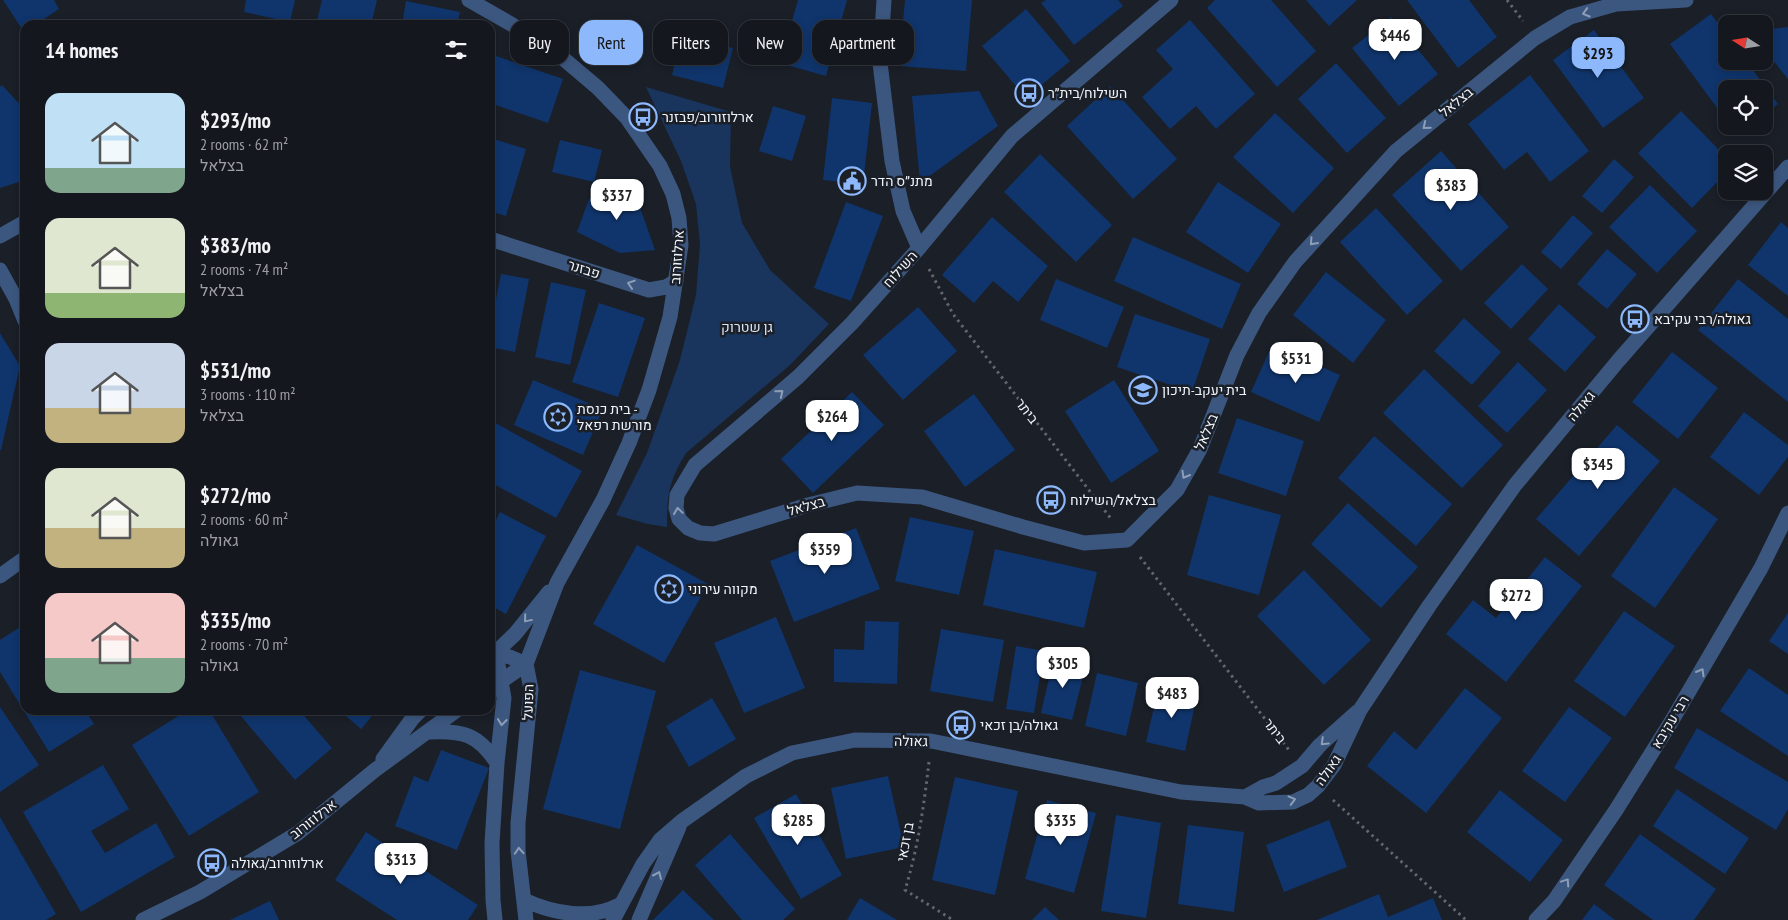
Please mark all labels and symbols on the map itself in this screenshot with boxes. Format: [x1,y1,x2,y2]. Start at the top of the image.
one-way arrow [1583,7,1591,17]
north arrow [1718,15,1772,70]
pin: $446 [1365,18,1425,61]
pin: $293 [1568,36,1628,79]
bus stop icon: השילוח/בית״ר [1014,78,1044,108]
street label: בצלאל [1435,83,1477,121]
place label: השילוח/בית״ר [1048,84,1127,102]
bus stop icon: ארלוזורוב/פבזנר [628,102,658,132]
place label: ארלוזורוב/פבזנר [662,108,754,126]
one-way arrow [1423,121,1432,130]
public building icon: מתנ״ס הדר [837,166,867,196]
pin: $383 [1421,168,1481,211]
place label: מתנ״ס הדר [871,172,933,190]
pin: $337 [587,178,647,221]
street label: ארלוזורוב [666,229,688,285]
one-way arrow [1310,237,1319,246]
street label: השילוח [879,247,921,291]
street label: פבזנר [566,255,602,283]
one-way arrow [627,280,635,290]
bus stop icon: גאולה/רבי עקיבא [1620,304,1650,334]
place label: גאולה/רבי עקיבא [1654,310,1751,328]
park label: גן שטרוק [721,318,773,336]
pin: $531 [1266,342,1326,384]
school or university icon: בית יעקב-תיכון [1128,375,1158,405]
place label: בית יעקב-תיכון [1162,381,1247,399]
street label: גאולה [1563,387,1599,425]
one-way arrow [774,390,783,398]
street label: ביתר [1012,395,1043,428]
place label: בית כנסת - מורשת רפאל [577,400,652,434]
pin: $264 [802,400,862,442]
synagogue icon: בית כנסת - מורשת רפאל [543,402,573,432]
street label: בצלאל [1190,410,1222,453]
pin: $345 [1568,448,1628,490]
one-way arrow [1182,470,1192,479]
bus stop icon: בצלאל/השילוח [1036,485,1066,515]
place label: בצלאל/השילוח [1070,491,1157,509]
street label: בצלאל [785,492,828,520]
one-way arrow [673,506,684,514]
pin: $359 [795,532,855,575]
synagogue icon: מקווה עירוני [654,574,684,604]
pin: $272 [1486,578,1546,621]
place label: מקווה עירוני [688,580,758,598]
one-way arrow [524,614,533,623]
pin: $305 [1033,646,1093,689]
one-way arrow [1694,668,1704,677]
pin: $483 [1142,676,1202,719]
street label: הפועל [518,683,538,721]
street label: רבי עקיבא [1647,692,1693,752]
bus stop icon: גאולה/בן זכאי [946,710,976,740]
street label: ביתר [1260,715,1291,748]
place label: גאולה/בן זכאי [980,716,1058,734]
one-way arrow [497,718,508,726]
street label: גאולה [894,732,928,750]
one-way arrow [1321,736,1330,745]
street label: גאולה [1311,751,1345,789]
street label: ארלוזורוב [286,795,340,843]
one-way arrow [1287,796,1296,806]
pin: $285 [768,804,828,846]
pin: $335 [1031,804,1091,846]
street label: בן זכאי [892,820,918,863]
pin: $313 [371,842,431,885]
one-way arrow [513,847,524,855]
bus stop icon: ארלוזורוב/גאולה [197,848,227,878]
place label: ארלוזורוב/גאולה [231,854,324,872]
one-way arrow [651,871,662,880]
one-way arrow [1560,879,1570,888]

